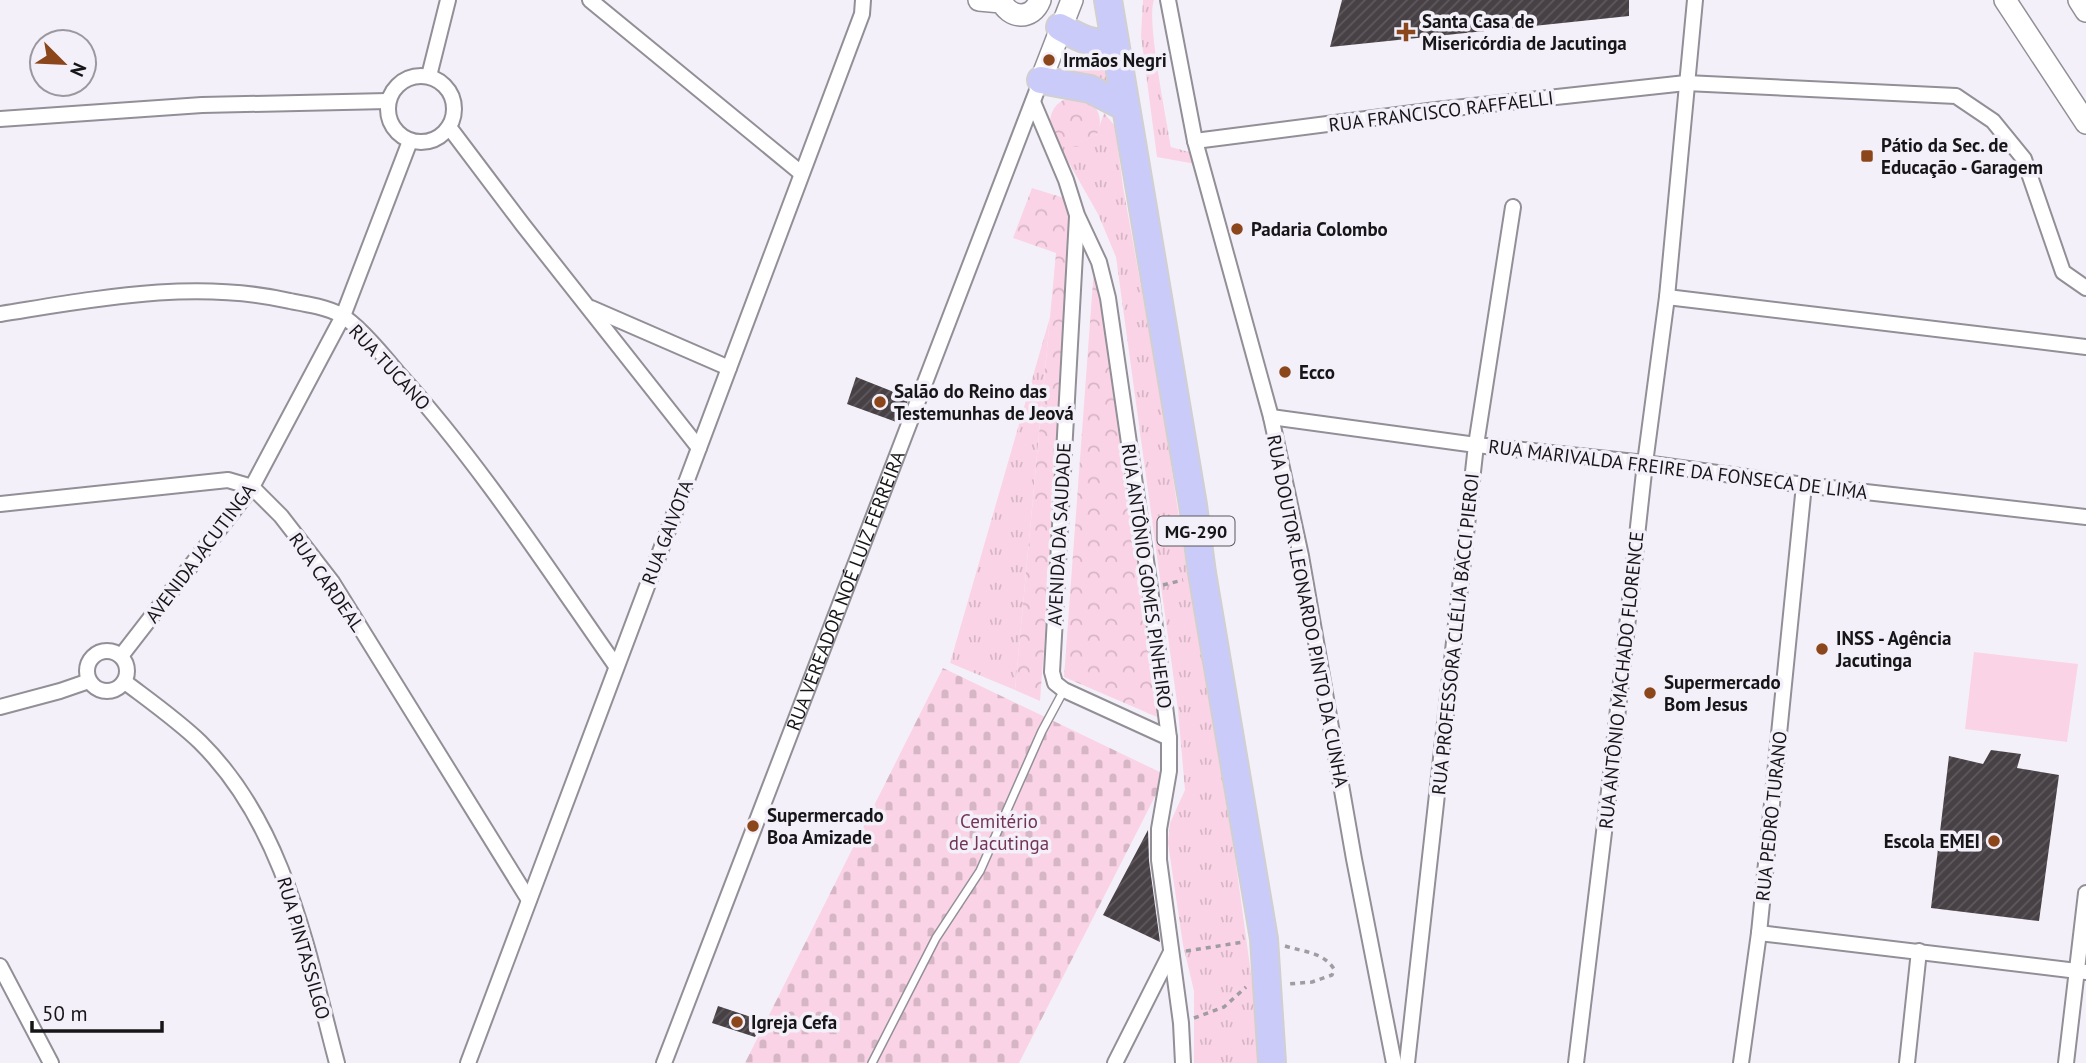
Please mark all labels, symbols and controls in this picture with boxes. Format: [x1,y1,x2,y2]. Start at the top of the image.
place label: Santa Casa de Misericórdia de Jacutinga [1422,9,1627,55]
marker: Santa Casa de Misericórdia de Jacutinga [1396,22,1416,42]
north arrow [28,28,98,98]
place label: Irmãos Negri [1063,48,1167,72]
marker: Irmãos Negri [1041,52,1057,68]
text: N [65,59,92,80]
street label: RUA FRANCISCO RAFFAELLI [1327,85,1555,137]
place label: Pátio da Sec. de Educação - Garagem [1881,133,2043,179]
marker: Pátio da Sec. de Educação - Garagem [1859,148,1875,164]
place label: Padaria Colombo [1251,217,1388,241]
marker: Padaria Colombo [1229,221,1245,237]
street label: RUA TUCANO [344,319,436,415]
place label: Ecco [1299,360,1335,384]
marker: Ecco [1277,364,1293,380]
place label: Salão do Reino das Testemunhas de Jeová [894,379,1074,425]
marker: Salão do Reino das Testemunhas de Jeová [872,394,888,410]
street label: RUA DOUTOR LEONARDO PINTO DA CUNHA [1262,433,1354,789]
street label: RUA MARIVALDA FREIRE DA FONSECA DE LIMA [1487,434,1869,504]
street label: AVENIDA DA SAUDADE [1042,442,1076,626]
street label: RUA ANTÔNIO GOMES PINHEIRO [1117,442,1177,710]
street label: RUA VEREADOR NOÉ LUIZ FERREIRA [781,447,910,734]
street label: RUA PROFESSORA CLÉLIA BACCI PIEROI [1426,472,1484,796]
street label: RUA GAIVOTA [636,476,698,588]
street label: AVENIDA JACUTINGA [140,479,260,627]
road number: MG-290 [1158,516,1234,546]
street label: RUA CARDEAL [284,528,370,636]
street label: RUA ANTÔNIO MACHADO FLORENCE [1593,530,1649,830]
place label: INSS - Agência Jacutinga [1835,626,1951,672]
marker: INSS - Agência Jacutinga [1814,641,1830,657]
place label: Supermercado Bom Jesus [1664,670,1781,716]
marker: Supermercado Bom Jesus [1642,685,1658,701]
street label: RUA PEDRO TURANO [1750,730,1792,902]
place label: Supermercado Boa Amizade [767,803,884,849]
park label: Cemitério de Jacutinga [949,809,1049,855]
marker: Supermercado Boa Amizade [745,818,761,834]
place label: Escola EMEI [1884,829,1980,853]
marker: Escola EMEI [1986,833,2002,849]
street label: RUA PINTASSILGO [272,874,336,1022]
scale bar [32,990,161,1034]
text: 50 m [42,1000,88,1027]
place label: Igreja Cefa [751,1010,837,1034]
marker: Igreja Cefa [729,1014,745,1030]

